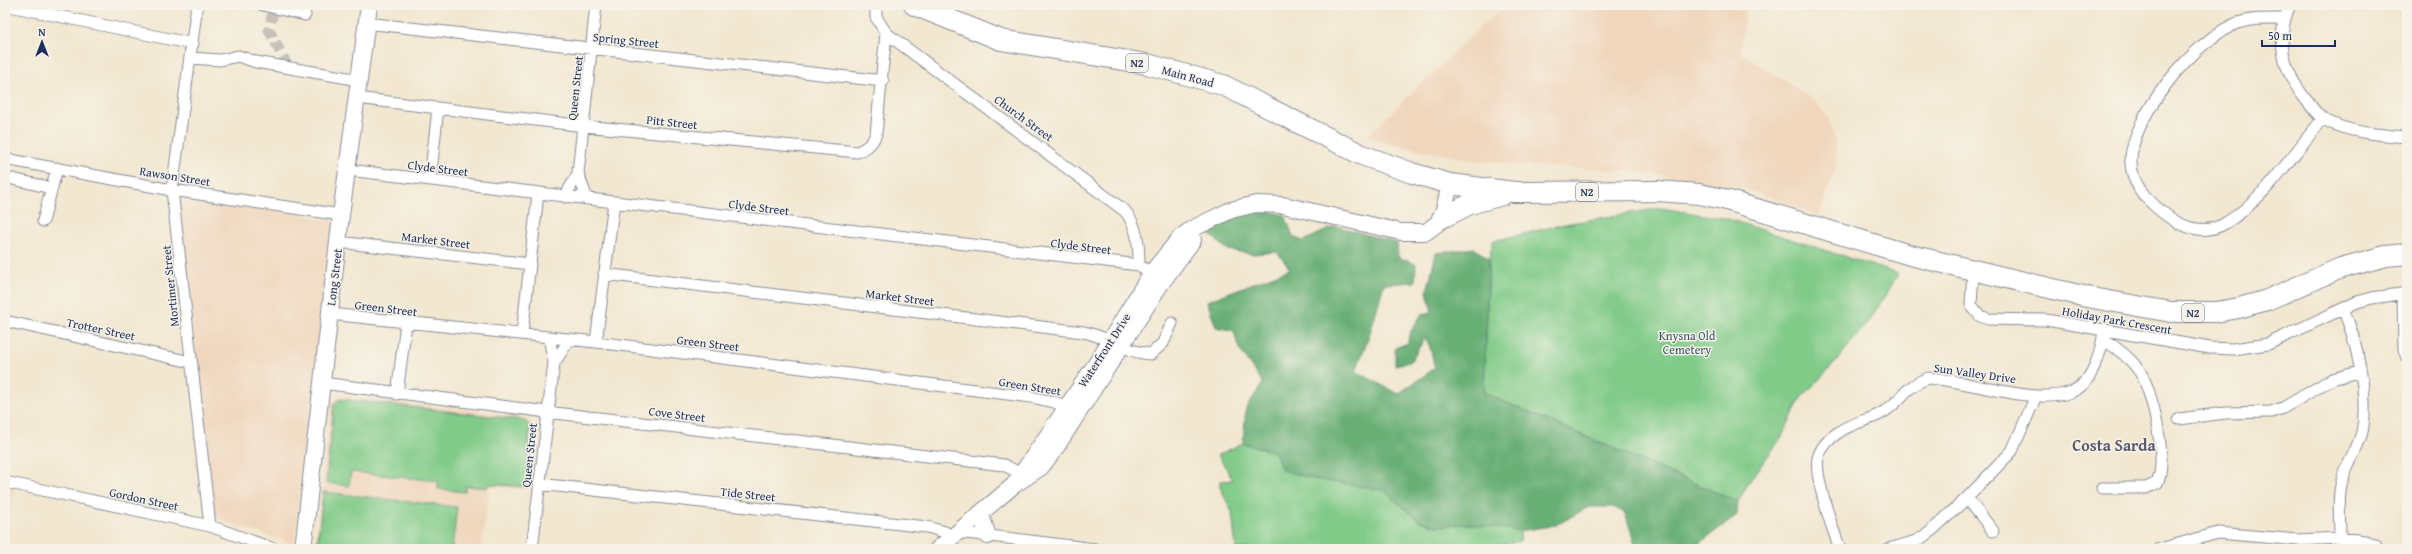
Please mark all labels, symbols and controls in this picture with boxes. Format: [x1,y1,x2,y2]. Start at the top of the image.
north arrow [22,22,62,62]
scale bar [2262,22,2335,48]
text: N [38,24,46,40]
text: 50 m [2268,27,2292,44]
street label: Spring Street [592,28,661,52]
street label: Queen Street [563,54,587,121]
road number: N2 [1126,54,1148,72]
street label: Main Road [1160,61,1217,91]
street label: Church Street [991,91,1058,146]
street label: Pitt Street [646,111,699,133]
street label: Clyde Street [407,156,470,180]
street label: Rawson Street [138,162,212,190]
road number: N2 [1576,183,1598,201]
street label: Clyde Street [728,195,791,219]
street label: Market Street [401,227,472,253]
street label: Clyde Street [1050,234,1113,258]
street label: Mortimer Street [157,244,183,328]
street label: Long Street [322,247,346,307]
street label: Market Street [865,284,936,310]
street label: Green Street [354,296,419,320]
street label: Holiday Park Crescent [2061,302,2174,338]
road number: N2 [2182,304,2204,322]
street label: Waterfront Drive [1074,309,1135,390]
street label: Trotter Street [65,313,138,345]
park label: Knysna Old Cemetery [1659,327,1716,358]
street label: Green Street [676,331,741,355]
street label: Sun Valley Drive [1933,359,2017,387]
street label: Green Street [998,373,1063,399]
street label: Cove Street [648,402,707,426]
street label: Queen Street [517,421,541,488]
district label: Costa Sarda [2072,433,2156,457]
street label: Gordon Street [108,483,181,515]
street label: Tide Street [720,483,777,505]

